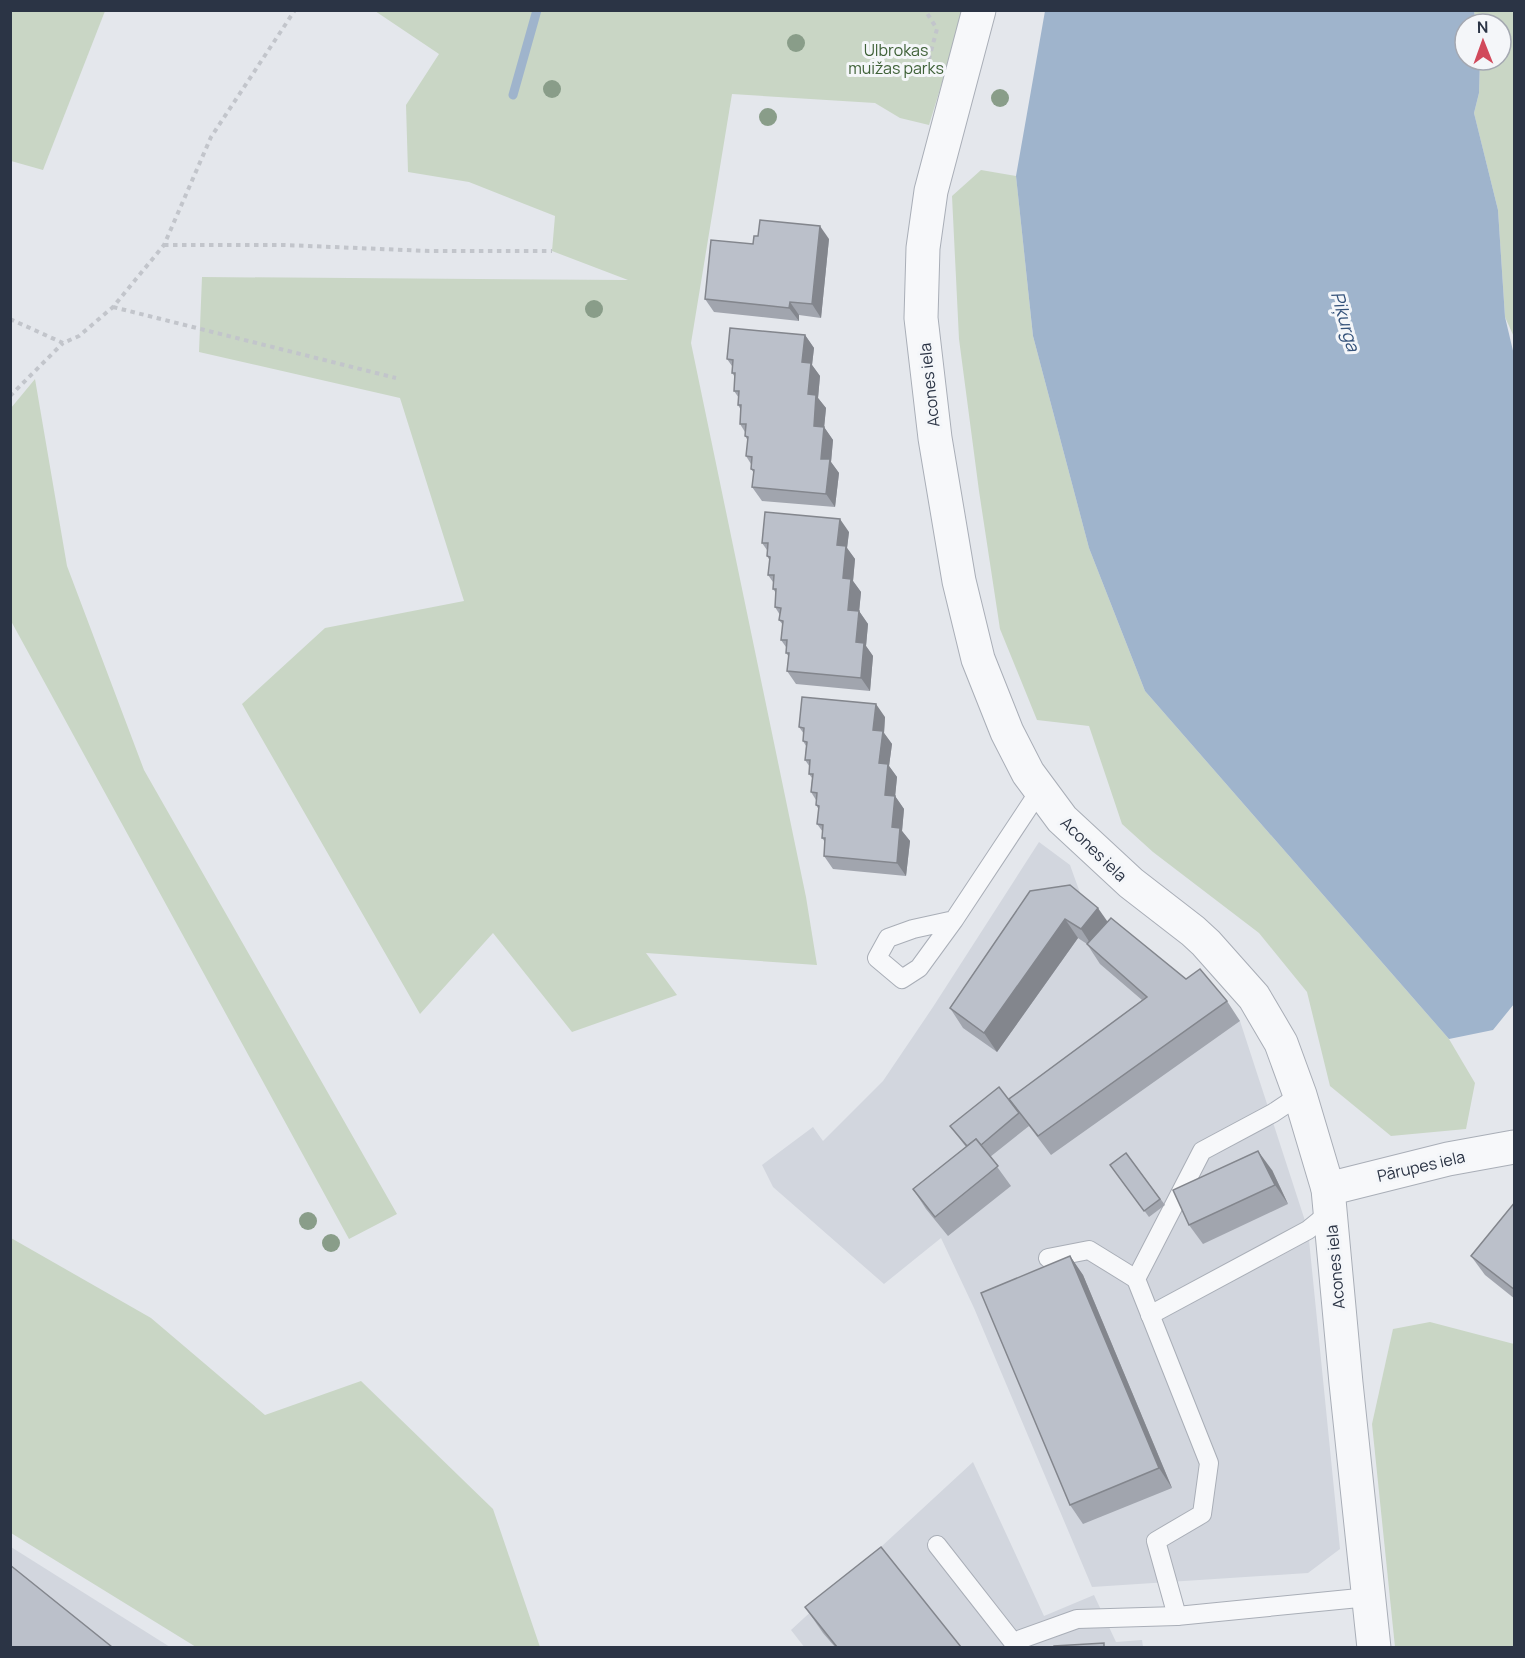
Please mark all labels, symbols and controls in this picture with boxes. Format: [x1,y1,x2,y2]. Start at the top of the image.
north arrow [1453,12,1513,72]
text: N [1477,16,1489,38]
park label: Ulbrokas muižas parks [848,39,944,79]
water label: Piķurga [1326,288,1366,355]
street label: Acones iela [914,342,944,428]
street label: Acones iela [1056,812,1132,886]
street label: Pārupes iela [1375,1145,1467,1187]
street label: Acones iela [1320,1224,1350,1310]

